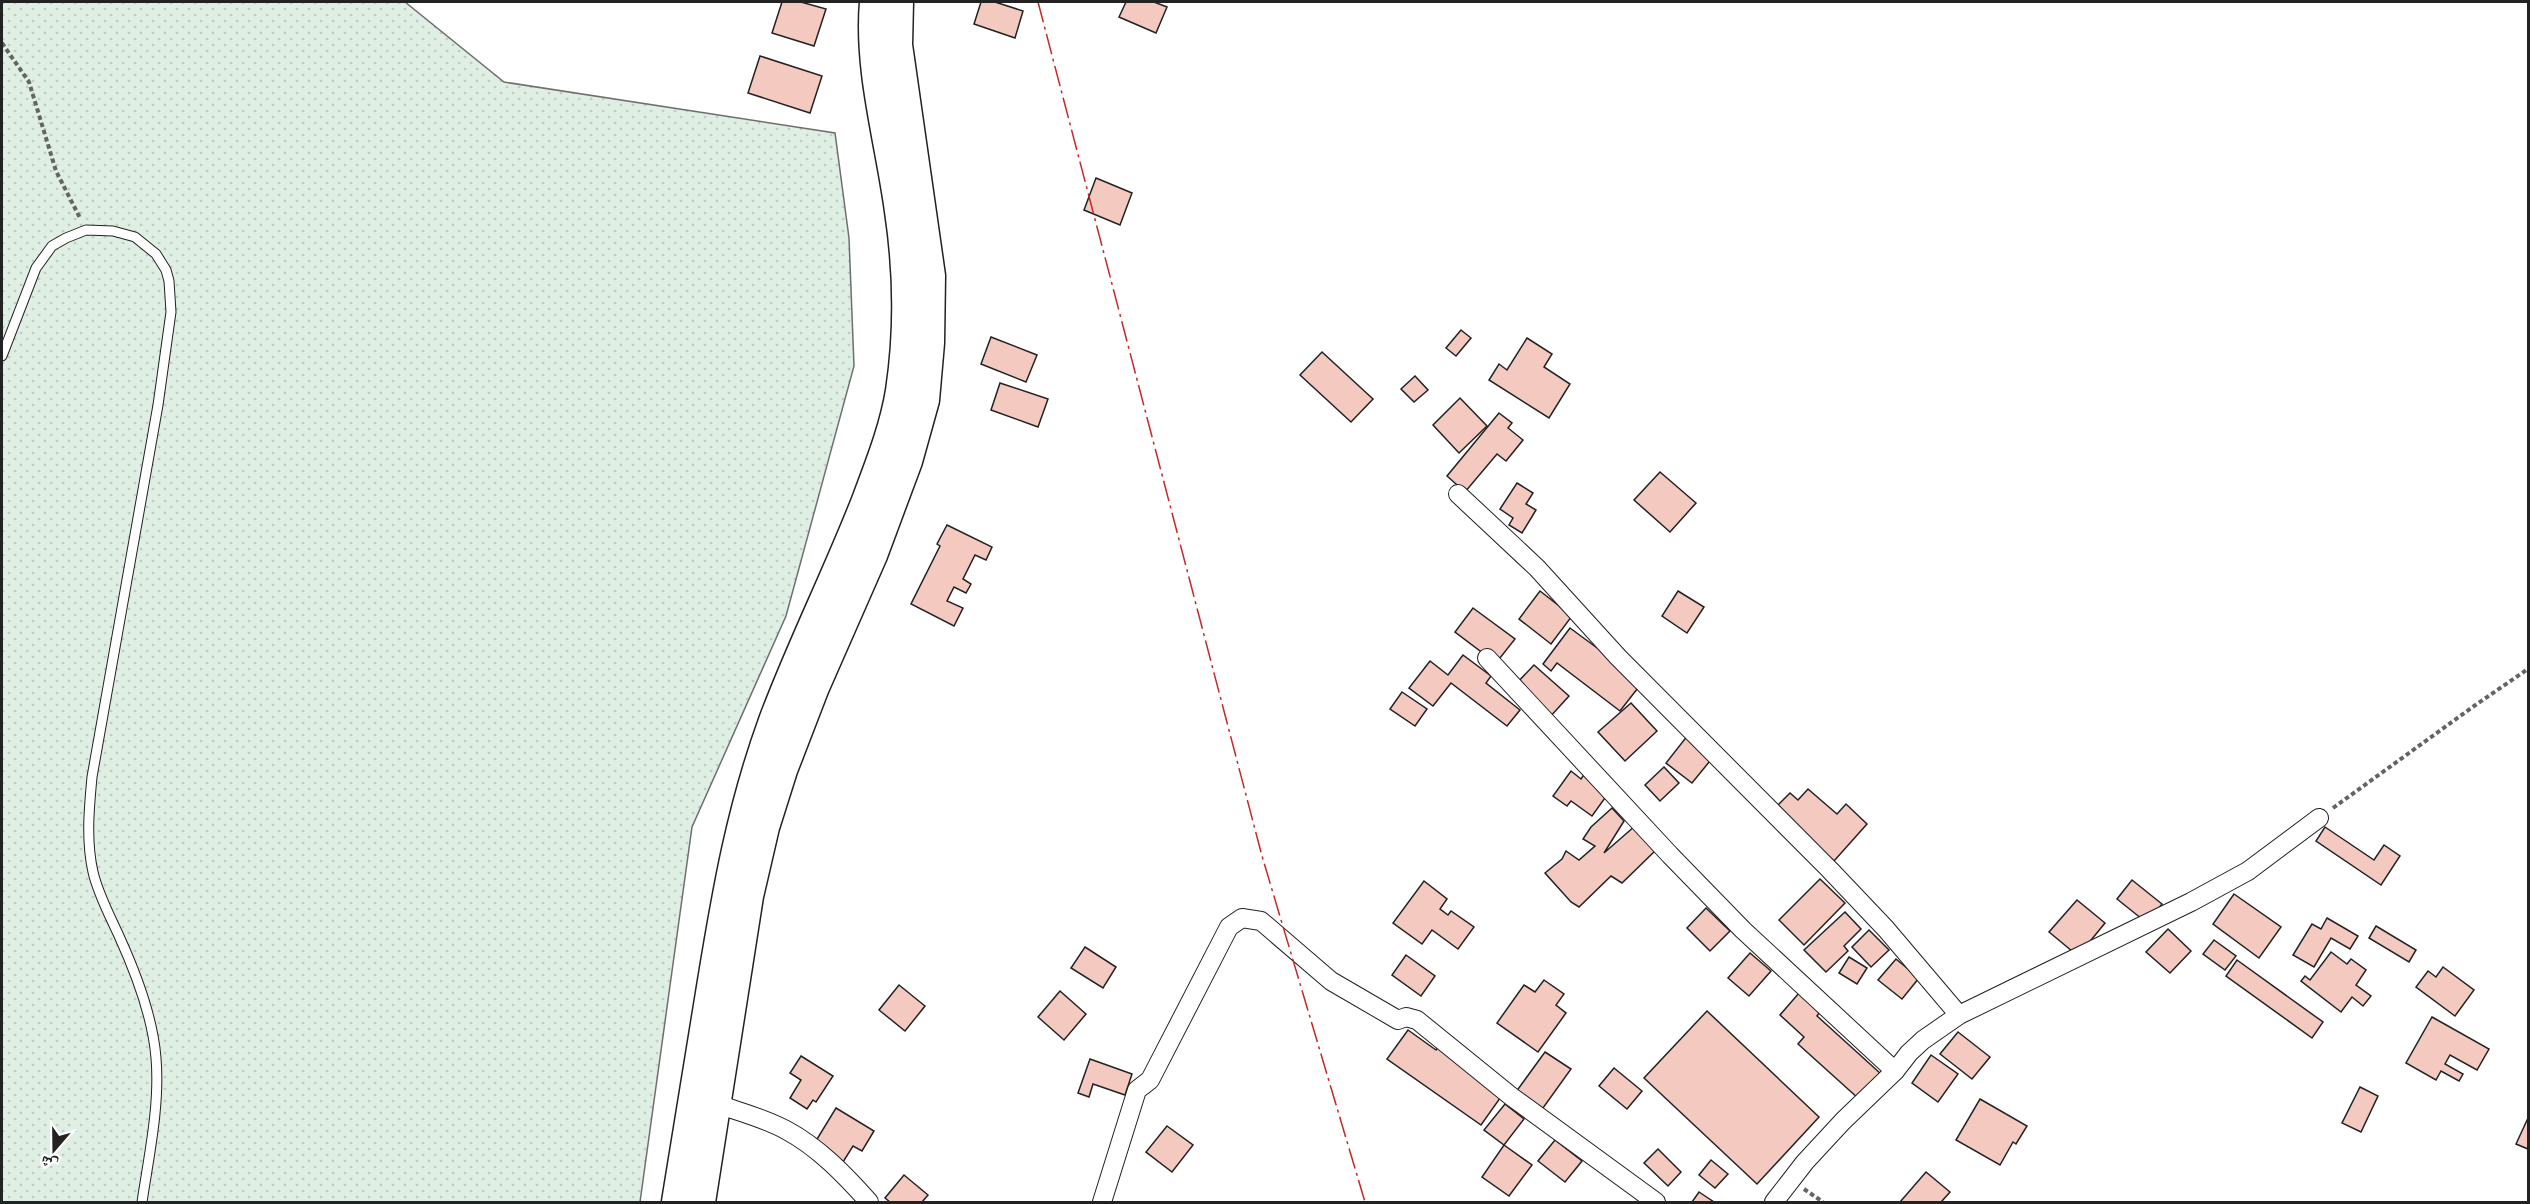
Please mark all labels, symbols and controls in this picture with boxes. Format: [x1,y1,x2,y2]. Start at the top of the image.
north arrow [24,1120,84,1180]
text: ش [37,1150,61,1176]

